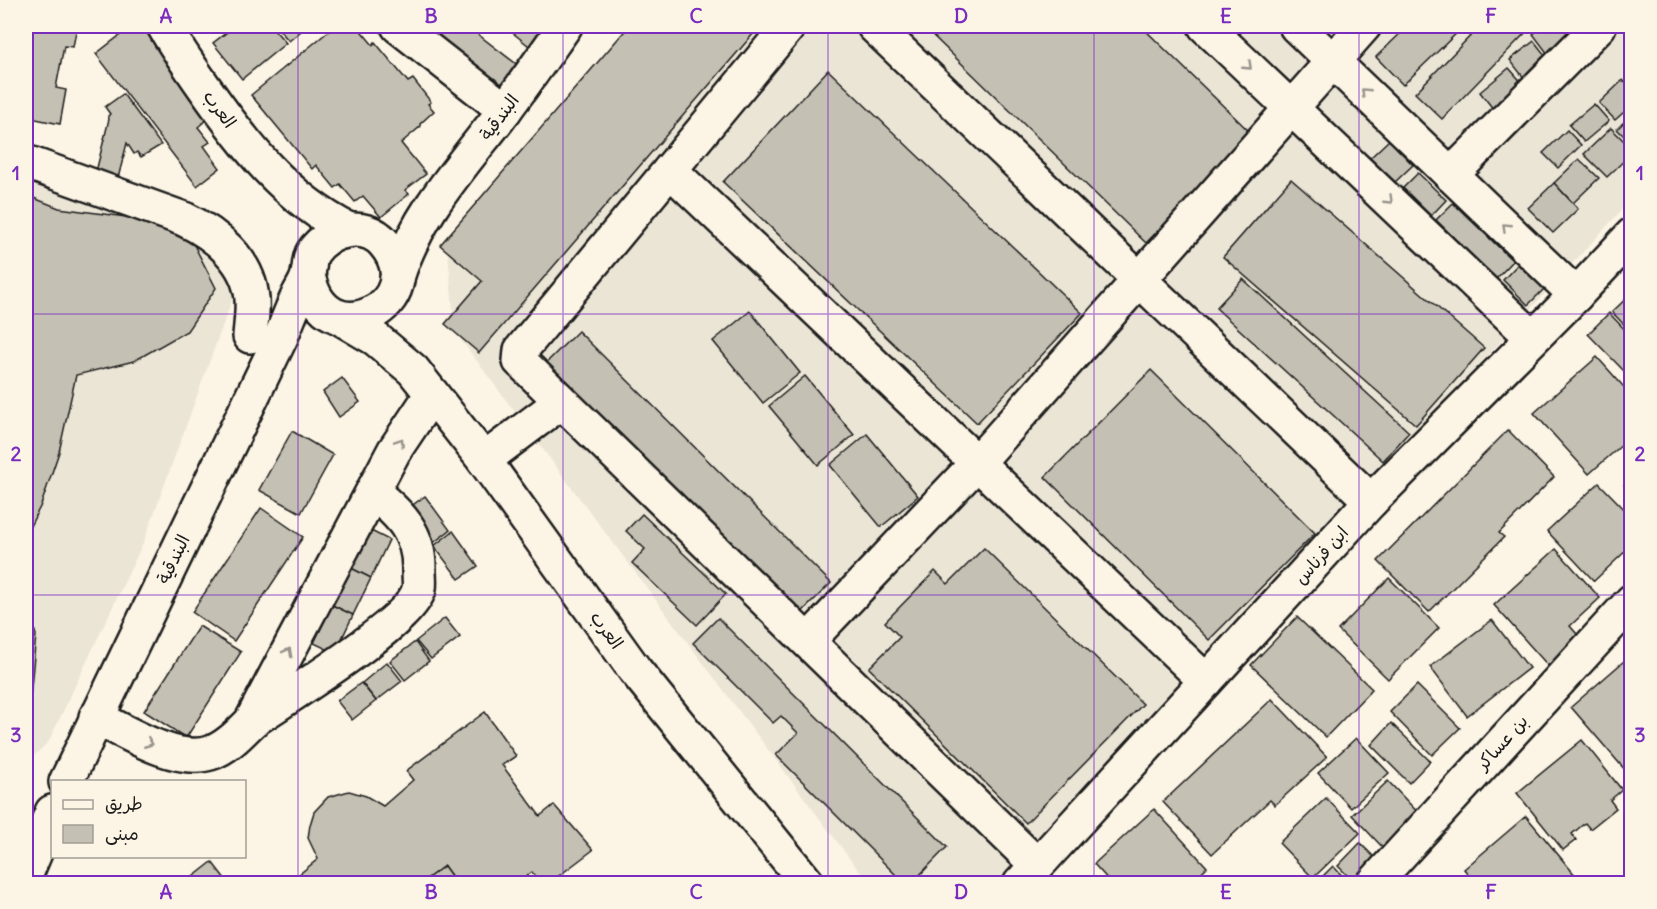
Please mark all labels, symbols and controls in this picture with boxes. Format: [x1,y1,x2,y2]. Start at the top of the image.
text: A [160,3,173,28]
text: B [424,3,438,28]
text: C [689,3,703,28]
text: D [954,3,968,28]
text: E [1220,3,1232,28]
text: F [1485,3,1497,28]
one-way arrow [1241,59,1252,70]
street label: العرب [199,85,241,133]
one-way arrow [1361,88,1371,99]
street label: البندقية [474,89,524,145]
text: 1 [12,160,20,185]
text: 1 [1636,160,1644,185]
one-way arrow [1383,193,1393,204]
one-way arrow [1502,223,1513,234]
one-way arrow [393,437,404,448]
text: 2 [11,441,22,466]
text: 2 [1635,441,1646,466]
street label: ابن فرناس [1289,521,1353,589]
street label: البندقية [151,531,195,587]
street label: العرب [586,606,628,654]
one-way arrow [281,647,292,658]
street label: بن عساكر [1470,710,1533,776]
text: 3 [10,722,22,747]
text: 3 [1634,722,1646,747]
one-way arrow [143,736,154,748]
legend [51,780,246,858]
text: طريق [105,792,143,815]
text: مبنى [105,822,139,845]
text: A [160,879,173,904]
text: B [424,879,438,904]
text: C [689,879,703,904]
text: D [954,879,968,904]
text: E [1220,879,1232,904]
text: F [1485,879,1497,904]

